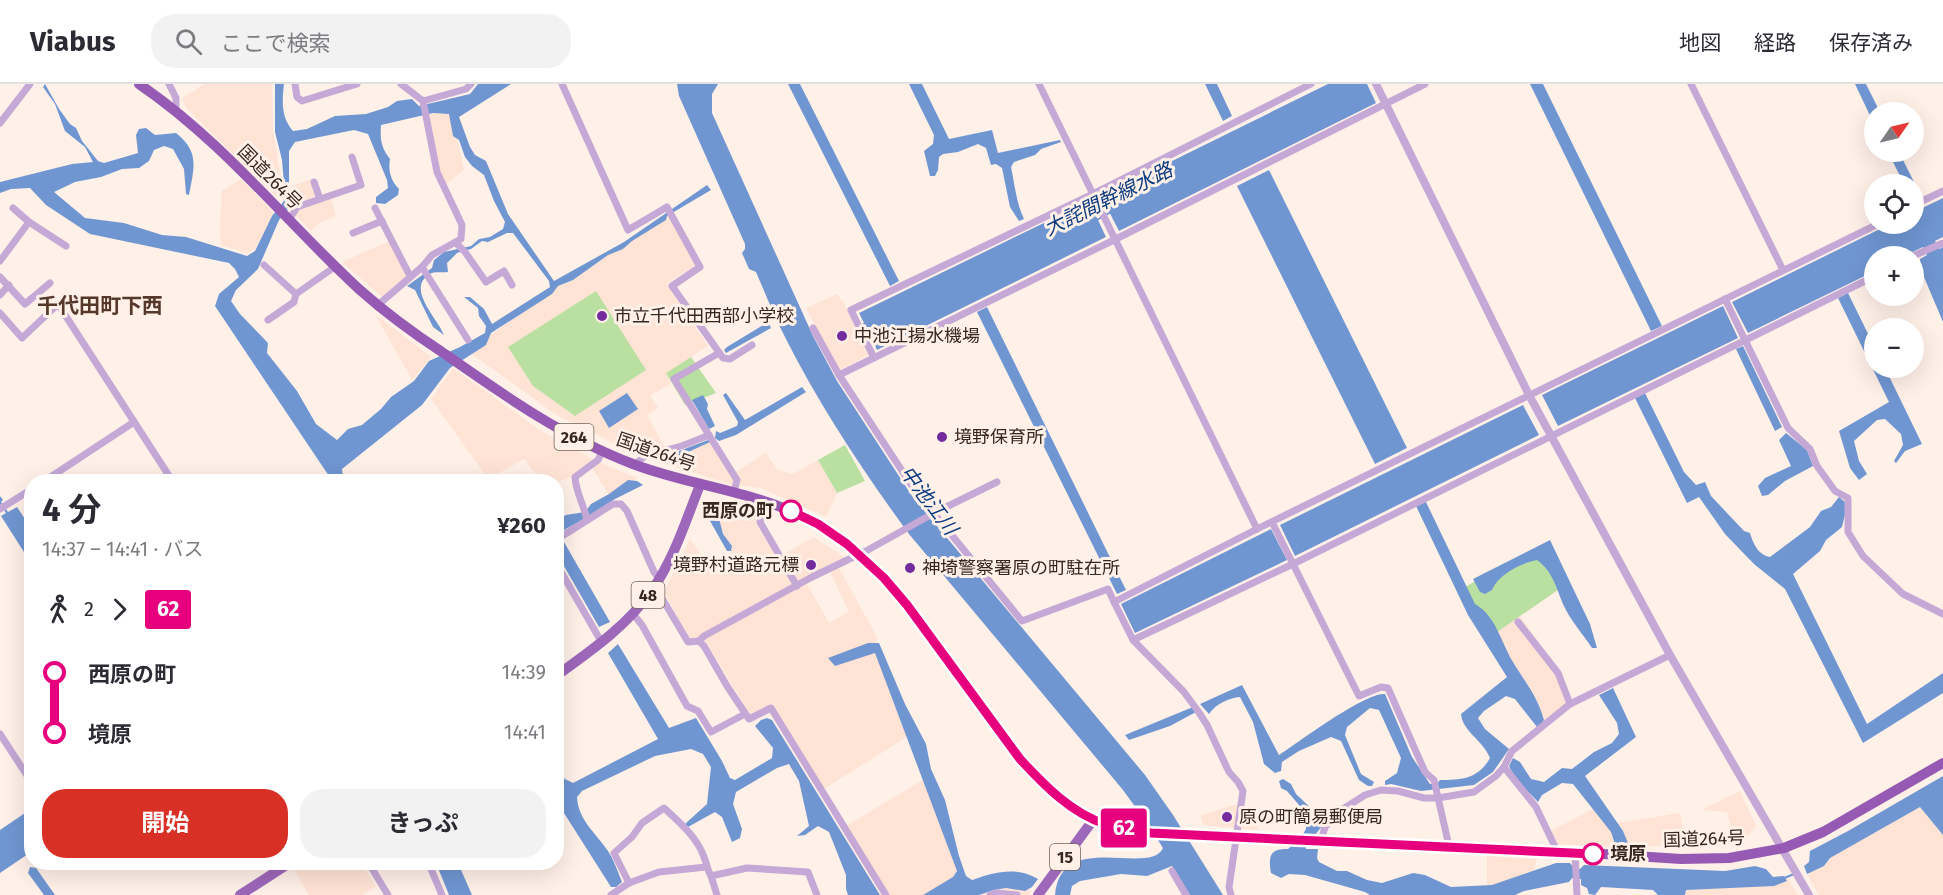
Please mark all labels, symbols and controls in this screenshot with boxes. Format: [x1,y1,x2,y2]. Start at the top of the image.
search box [151,14,571,68]
text: Viabus [30,25,115,58]
icon: search [172,25,205,58]
text: ここで検索 [220,30,330,57]
text: 地図 [1679,30,1721,56]
text: 経路 [1754,30,1796,56]
text: 保存済み [1829,30,1913,56]
north arrow [1864,102,1924,162]
map controls [1864,102,1924,378]
street label: 国道264号 [233,140,307,214]
water label: 大詫間幹線水路 [1040,157,1178,240]
button: locate [1864,174,1924,234]
button: + [1864,246,1924,306]
district label: 千代田町下西 [37,293,163,319]
place label: 市立千代田西部小学校 [614,305,794,327]
marker: 市立千代田西部小学校 [595,309,609,323]
button: − [1864,318,1924,378]
place label: 中池江揚水機場 [854,325,980,347]
marker: 中池江揚水機場 [835,329,849,343]
road number: 264 [554,424,594,450]
place label: 境野保育所 [954,426,1044,448]
street label: 国道264号 [614,428,698,476]
marker: 境野保育所 [935,430,949,444]
water label: 中池江川 [895,461,964,541]
text: 4 分 [42,490,101,530]
place label: 西原の町 [702,500,774,522]
marker: 西原の町 [780,500,802,522]
text: ¥260 [497,512,546,539]
text: 14:37 – 14:41 · バス [42,537,204,561]
place label: 境野村道路元標 [673,554,799,576]
place label: 神埼警察署原の町駐在所 [922,557,1120,579]
marker: 境野村道路元標 [804,558,818,572]
marker: 神埼警察署原の町駐在所 [903,561,917,575]
road number: 48 [632,582,664,608]
icon: walk [42,593,75,626]
icon: forward [103,593,136,626]
text: 62 [157,596,179,622]
text: 2 [84,597,94,621]
text: 14:39 [501,660,546,684]
text: 西原の町 [88,661,176,688]
text: 14:41 [504,720,546,744]
text: 境原 [88,721,132,748]
button: 開始 [42,789,288,858]
button: きっぷ [300,789,546,858]
place label: 原の町簡易郵便局 [1239,806,1383,828]
line badge: 62 [1097,808,1151,848]
marker: 原の町簡易郵便局 [1220,810,1234,824]
text: 62 [1113,815,1135,841]
street label: 国道264号 [1663,827,1745,851]
marker: 境原 [1582,843,1604,865]
place label: 境原 [1610,843,1646,865]
road number: 15 [1050,844,1080,870]

